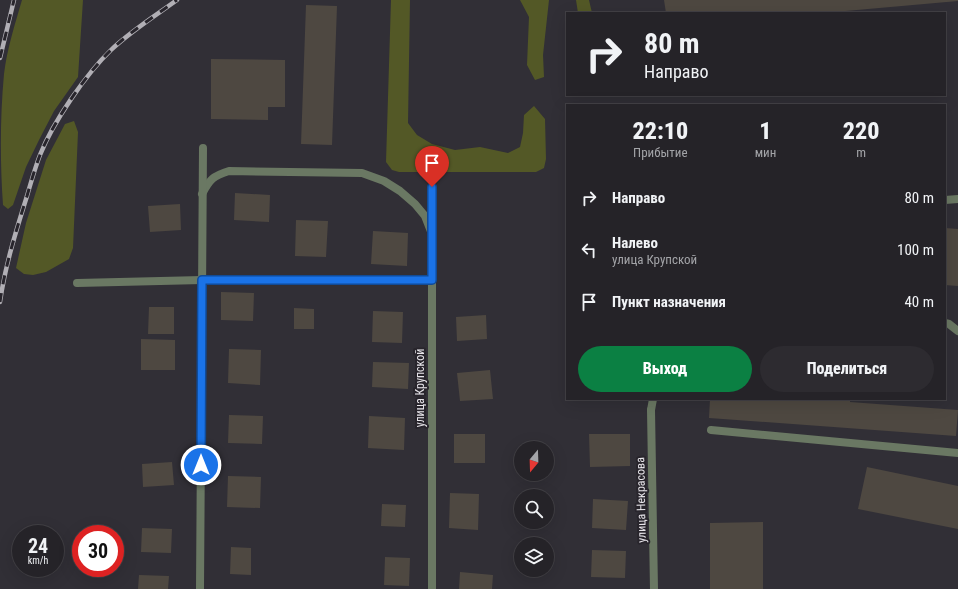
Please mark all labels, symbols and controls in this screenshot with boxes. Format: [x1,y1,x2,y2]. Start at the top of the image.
text: 80 m [644,27,700,60]
icon: right [578,28,630,80]
text: Направо [644,61,709,82]
text: 22:10 [633,117,688,145]
text: 1 [759,117,772,145]
text: 220 [843,117,879,145]
text: Прибытие [633,145,688,160]
text: мин [755,145,776,160]
text: m [856,145,866,160]
pin [415,146,449,187]
icon: arrive [421,152,443,174]
icon: right [578,187,600,209]
text: Направо [612,189,665,207]
text: 80 m [904,189,934,207]
text: Налево [612,234,658,252]
icon: left [578,239,600,261]
text: 100 m [897,241,934,259]
text: улица Крупской [612,252,697,267]
icon: arrive [578,291,600,313]
text: Пункт назначения [612,293,726,311]
text: 40 m [904,293,934,311]
button: Выход [578,346,752,392]
button: Поделиться [760,346,934,392]
street label: улица Крупской [413,349,427,427]
north arrow [514,441,554,481]
map controls [514,441,554,577]
position arrow [180,444,222,486]
street label: улица Некрасова [633,457,649,543]
button: search [514,489,554,529]
speed limit sign: 30 [72,525,124,577]
text: 24 [28,534,48,558]
button: layers [514,537,554,577]
text: km/h [28,555,48,566]

